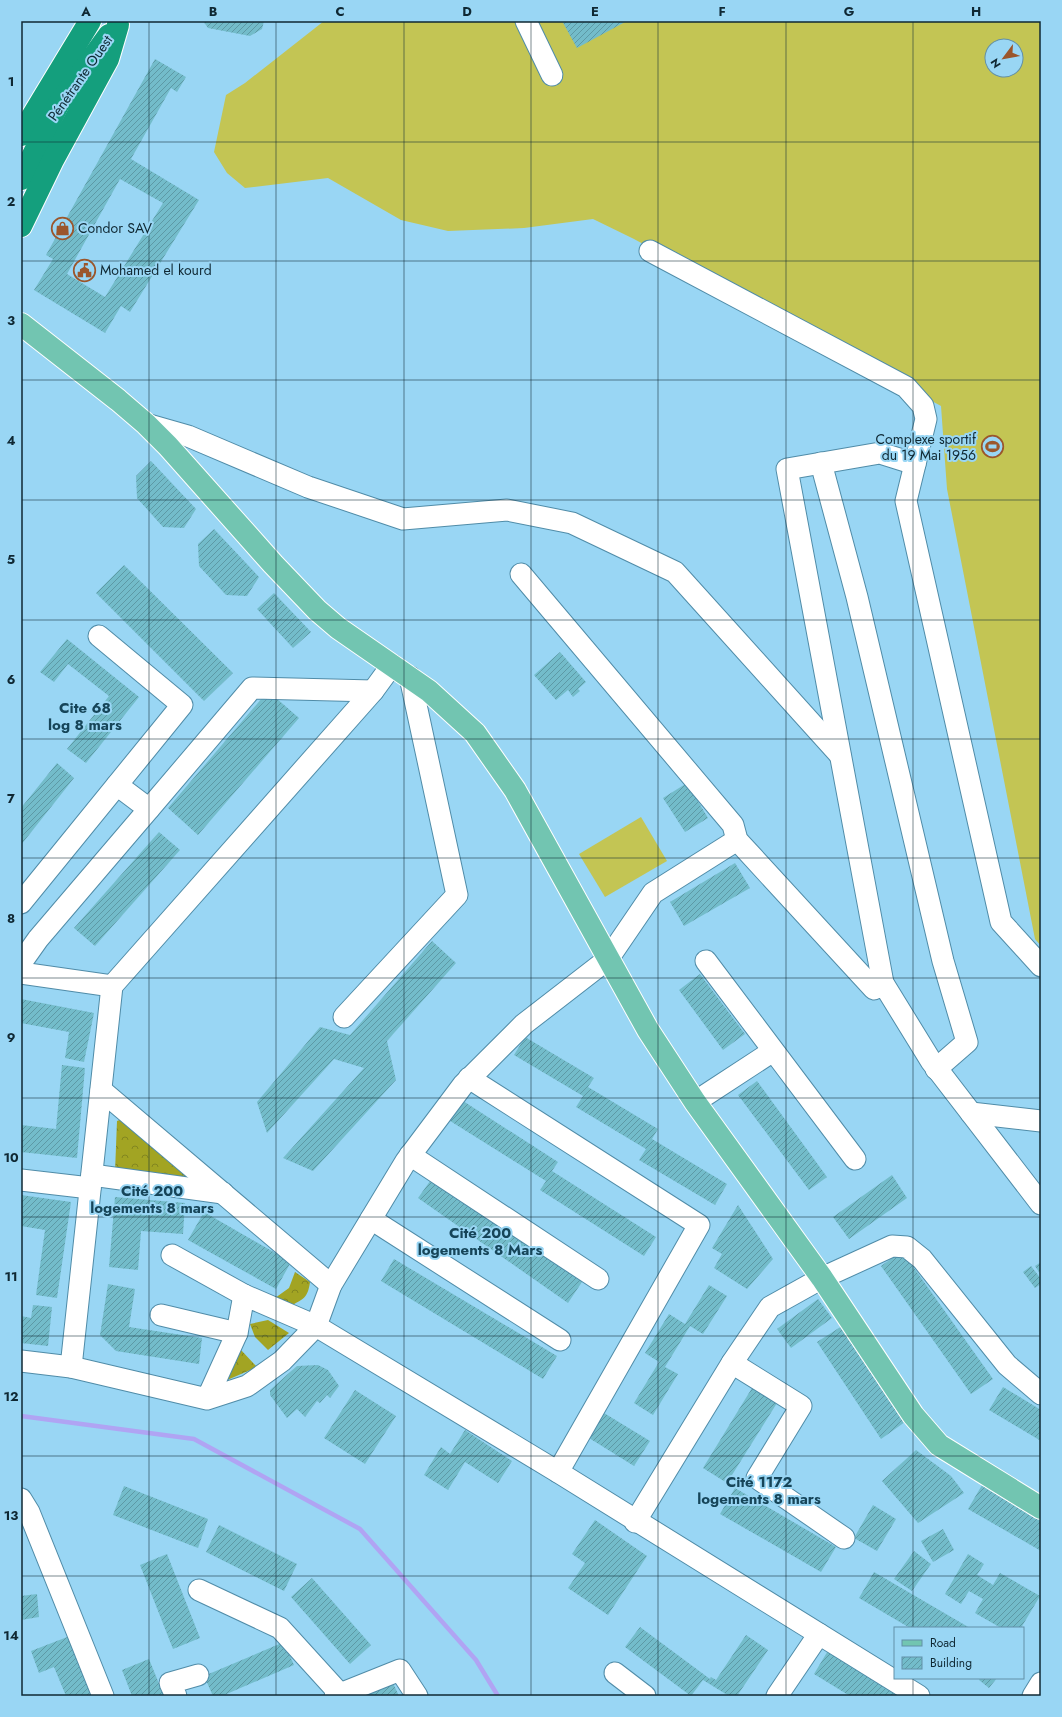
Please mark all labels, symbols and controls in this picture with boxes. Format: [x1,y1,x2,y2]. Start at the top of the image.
text: A [80,2,91,21]
text: B [209,2,218,21]
text: C [335,2,345,21]
text: D [462,2,472,21]
text: E [591,2,599,21]
text: F [718,2,726,21]
text: G [844,2,855,21]
text: H [971,2,981,21]
street label: Pénétrante Ouest [43,31,117,125]
north arrow [984,38,1024,78]
text: N [986,55,1005,71]
text: 1 [8,72,14,91]
text: 2 [7,192,15,211]
shop icon: Condor SAV [50,215,76,241]
place label: Condor SAV [78,218,153,238]
public building icon: Mohamed el kourd [72,257,98,283]
place label: Mohamed el kourd [100,260,212,280]
text: 3 [7,311,15,330]
place label: Complexe sportif du 19 Mai 1956 [875,429,977,465]
text: 4 [6,431,16,450]
sports icon: Complexe sportif du 19 Mai 1956 [979,434,1005,460]
text: 5 [7,550,15,569]
text: 6 [7,670,16,689]
district label: Cite 68 log 8 mars [48,697,122,736]
text: 7 [7,789,15,808]
text: 8 [7,909,15,928]
text: 9 [7,1028,16,1047]
text: 10 [3,1148,19,1167]
district label: Cité 200 logements 8 mars [90,1180,214,1219]
district label: Cité 200 logements 8 Mars [418,1222,542,1261]
text: 11 [4,1267,18,1286]
text: 12 [3,1387,19,1406]
district label: Cité 1172 logements 8 mars [697,1471,821,1510]
text: 13 [4,1506,18,1525]
text: 14 [3,1626,19,1645]
legend [894,1627,1024,1679]
text: Road [930,1634,956,1652]
text: Building [930,1654,972,1672]

